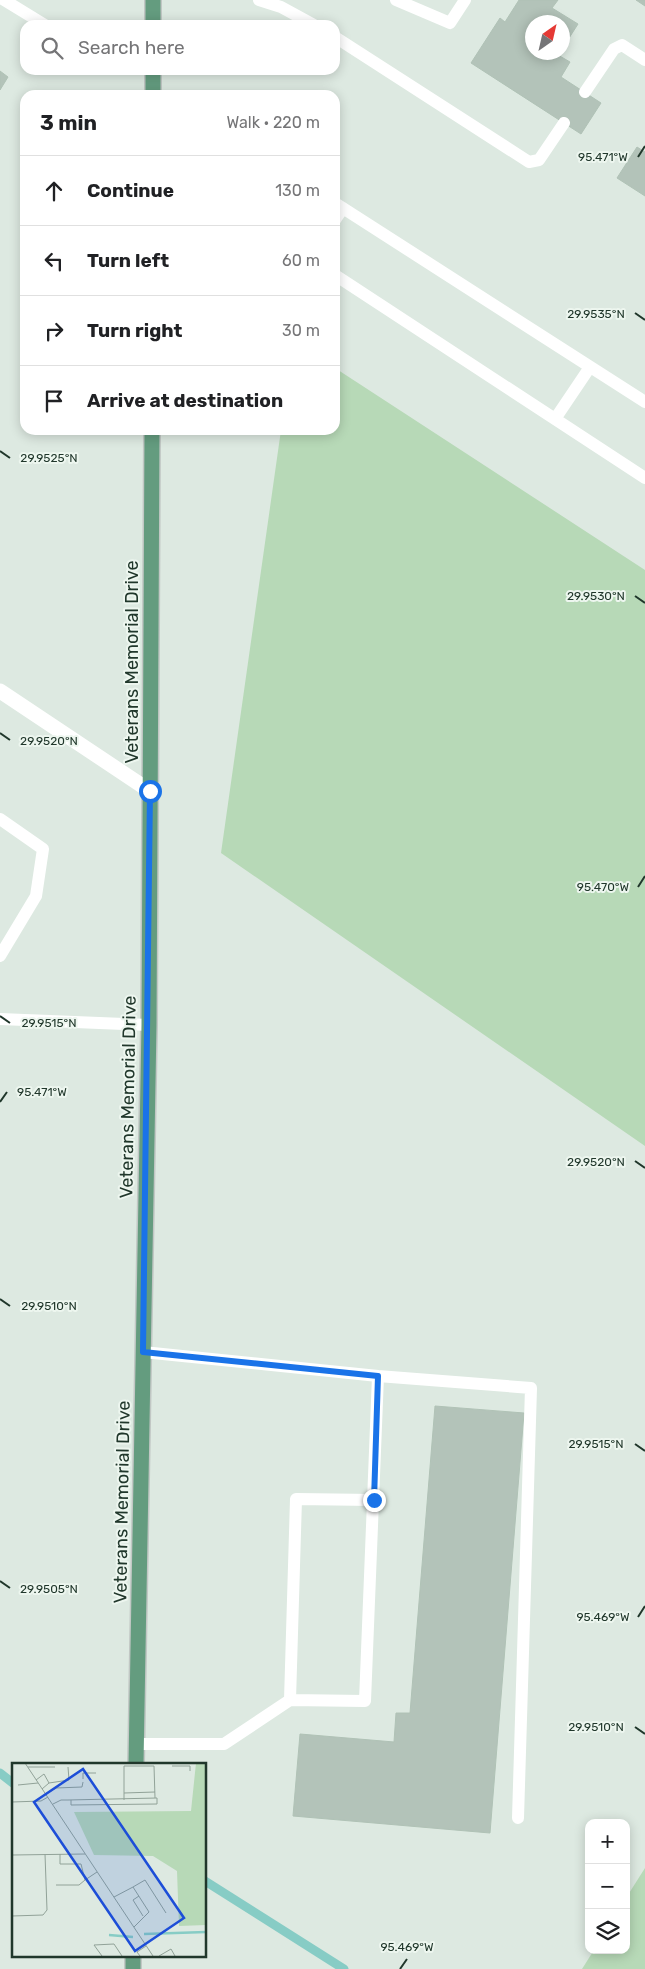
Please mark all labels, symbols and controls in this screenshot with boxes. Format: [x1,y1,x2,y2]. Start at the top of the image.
north arrow [525,15,570,60]
search box [20,20,340,75]
icon: search [38,34,66,62]
text: Search here [78,36,185,59]
text: 3 min [40,110,97,135]
text: Walk · 220 m [227,113,320,132]
text: 95.471°W [578,150,628,164]
icon: ahead [40,177,68,205]
text: Continue [87,179,174,202]
text: 130 m [275,181,320,200]
icon: left [40,247,68,275]
text: Turn left [87,249,169,272]
text: 60 m [282,251,320,270]
text: 29.9535°N [567,307,625,321]
icon: right [40,317,68,345]
text: Turn right [87,319,182,342]
text: 30 m [282,321,320,340]
icon: arrive [40,387,68,415]
text: Arrive at destination [87,389,283,412]
text: 29.9525°N [20,451,78,465]
street label: Veterans Memorial Drive [121,560,143,764]
text: 29.9530°N [567,589,625,603]
text: 29.9520°N [20,734,78,748]
route start [139,780,162,803]
text: 95.470°W [577,880,630,894]
street label: Veterans Memorial Drive [115,995,141,1199]
text: 29.9515°N [21,1016,77,1030]
text: 95.471°W [17,1085,67,1099]
text: 29.9520°N [567,1155,625,1169]
text: 29.9510°N [21,1299,77,1313]
street label: Veterans Memorial Drive [109,1400,135,1604]
text: 29.9515°N [568,1437,624,1451]
route end [363,1489,386,1512]
text: 29.9505°N [20,1582,78,1596]
text: 95.469°W [576,1610,630,1624]
text: 29.9510°N [568,1720,624,1734]
inset map [12,1763,206,1956]
map controls [585,1819,630,1954]
button: + [585,1819,630,1864]
button: − [585,1864,630,1909]
button: layers [585,1909,630,1954]
text: 95.469°W [380,1940,434,1954]

